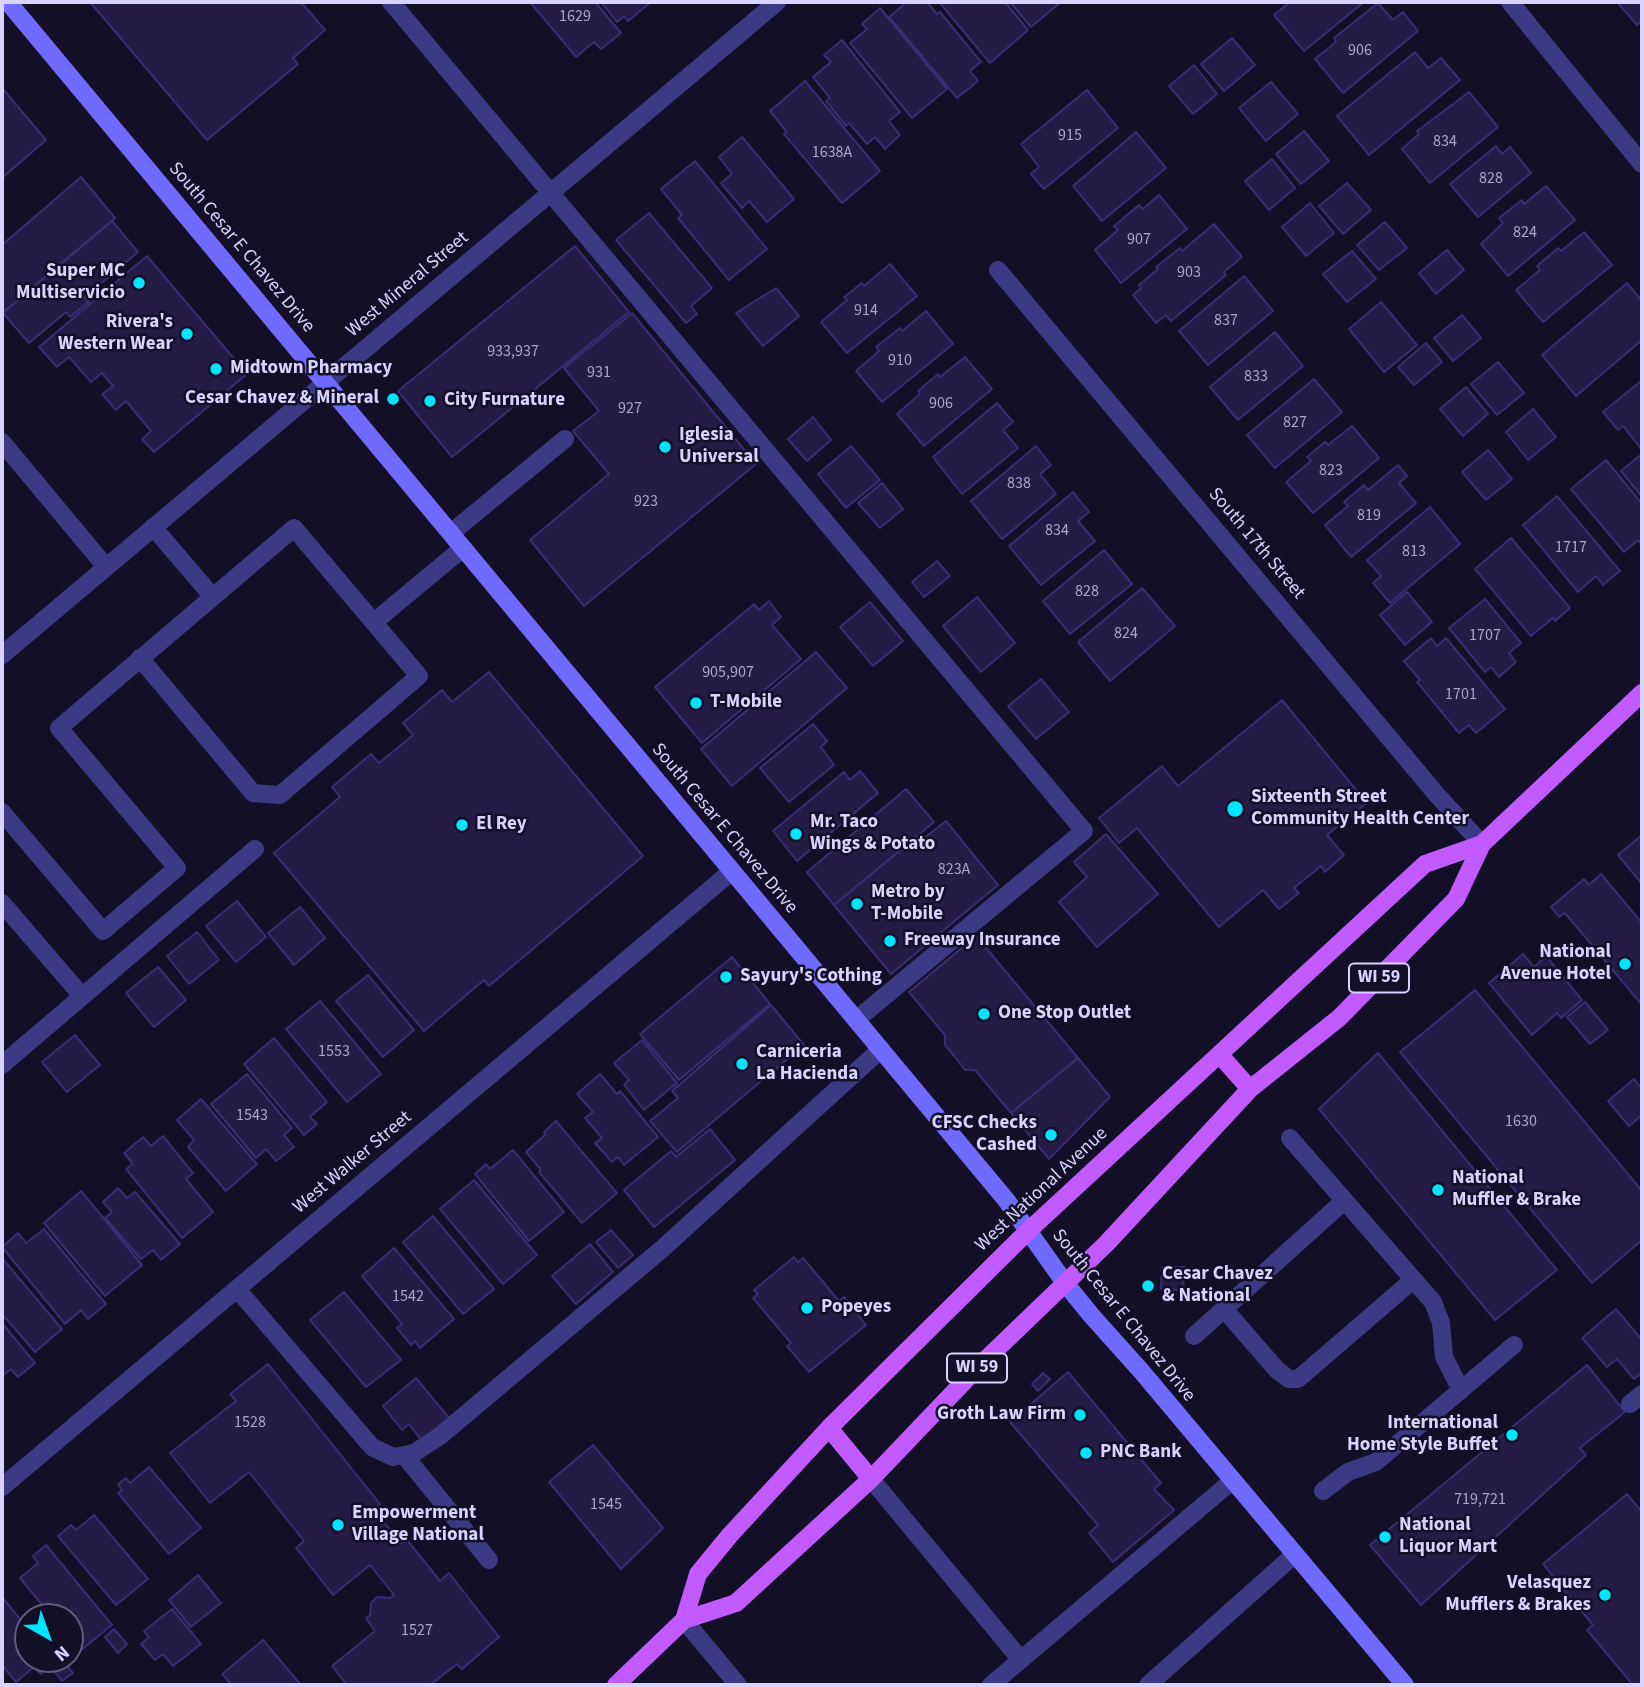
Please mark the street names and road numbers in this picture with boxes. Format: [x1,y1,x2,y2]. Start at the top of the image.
street label: South Cesar E Chavez Drive [163,158,319,338]
street label: West Mineral Street [342,227,474,343]
street label: South 17th Street [1203,484,1309,604]
street label: South Cesar E Chavez Drive [646,739,802,919]
road number: WI 59 [1349,964,1409,993]
street label: West Walker Street [289,1107,417,1219]
street label: West National Avenue [971,1123,1113,1257]
street label: South Cesar E Chavez Drive [1046,1225,1200,1407]
road number: WI 59 [947,1353,1007,1382]

